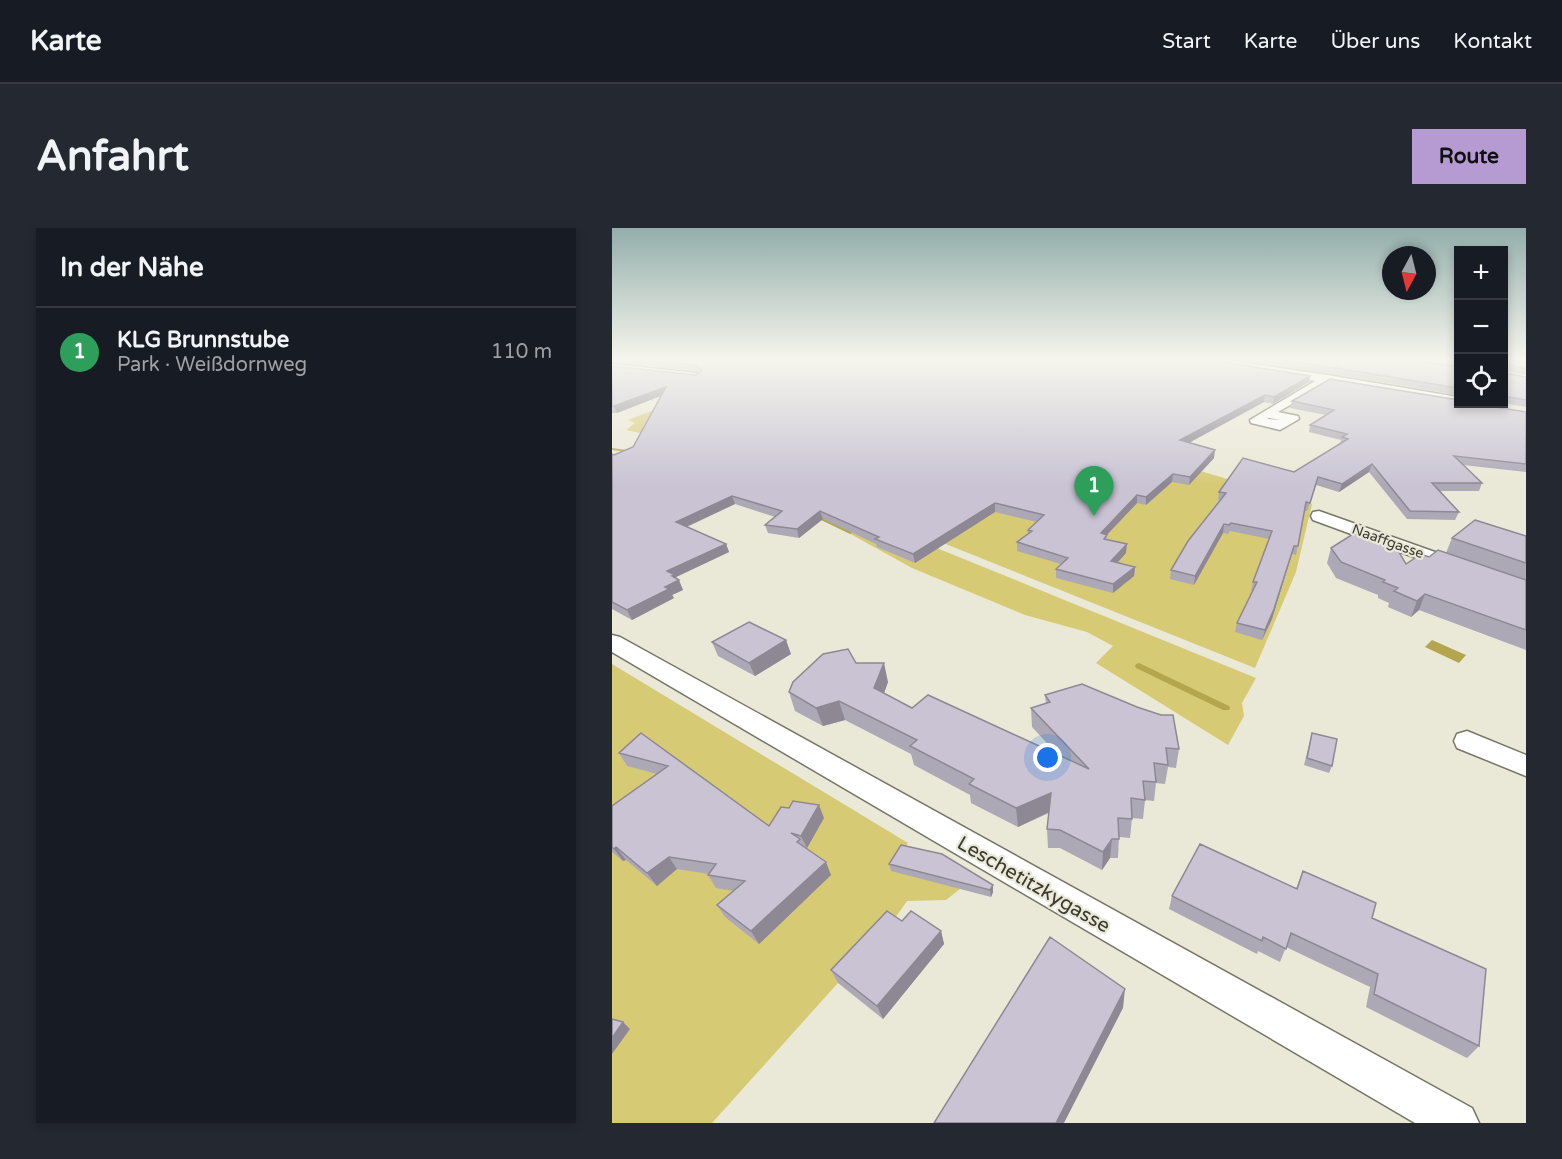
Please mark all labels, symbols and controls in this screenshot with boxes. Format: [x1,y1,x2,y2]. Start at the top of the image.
text: Karte [30,24,102,58]
text: Start [1162,29,1211,54]
text: Karte [1244,29,1297,54]
text: Über uns [1330,29,1420,54]
text: Kontakt [1453,29,1532,54]
button: Route [1412,129,1526,184]
text: Anfahrt [36,131,189,182]
north arrow [1382,246,1436,300]
map controls [1454,246,1508,408]
button: + [1454,246,1508,300]
text: In der Nähe [60,252,204,283]
button: − [1454,300,1508,354]
text: KLG Brunnstube [117,327,289,353]
text: 1 [73,340,86,364]
text: 110 m [491,340,552,364]
text: Park · Weißdornweg [117,353,307,377]
button: locate [1454,354,1508,408]
pin: 1 [1074,466,1114,516]
street label: Naaffgasse [1350,521,1426,562]
your location [1033,743,1062,772]
street label: Leschetitzkygasse [953,831,1114,938]

